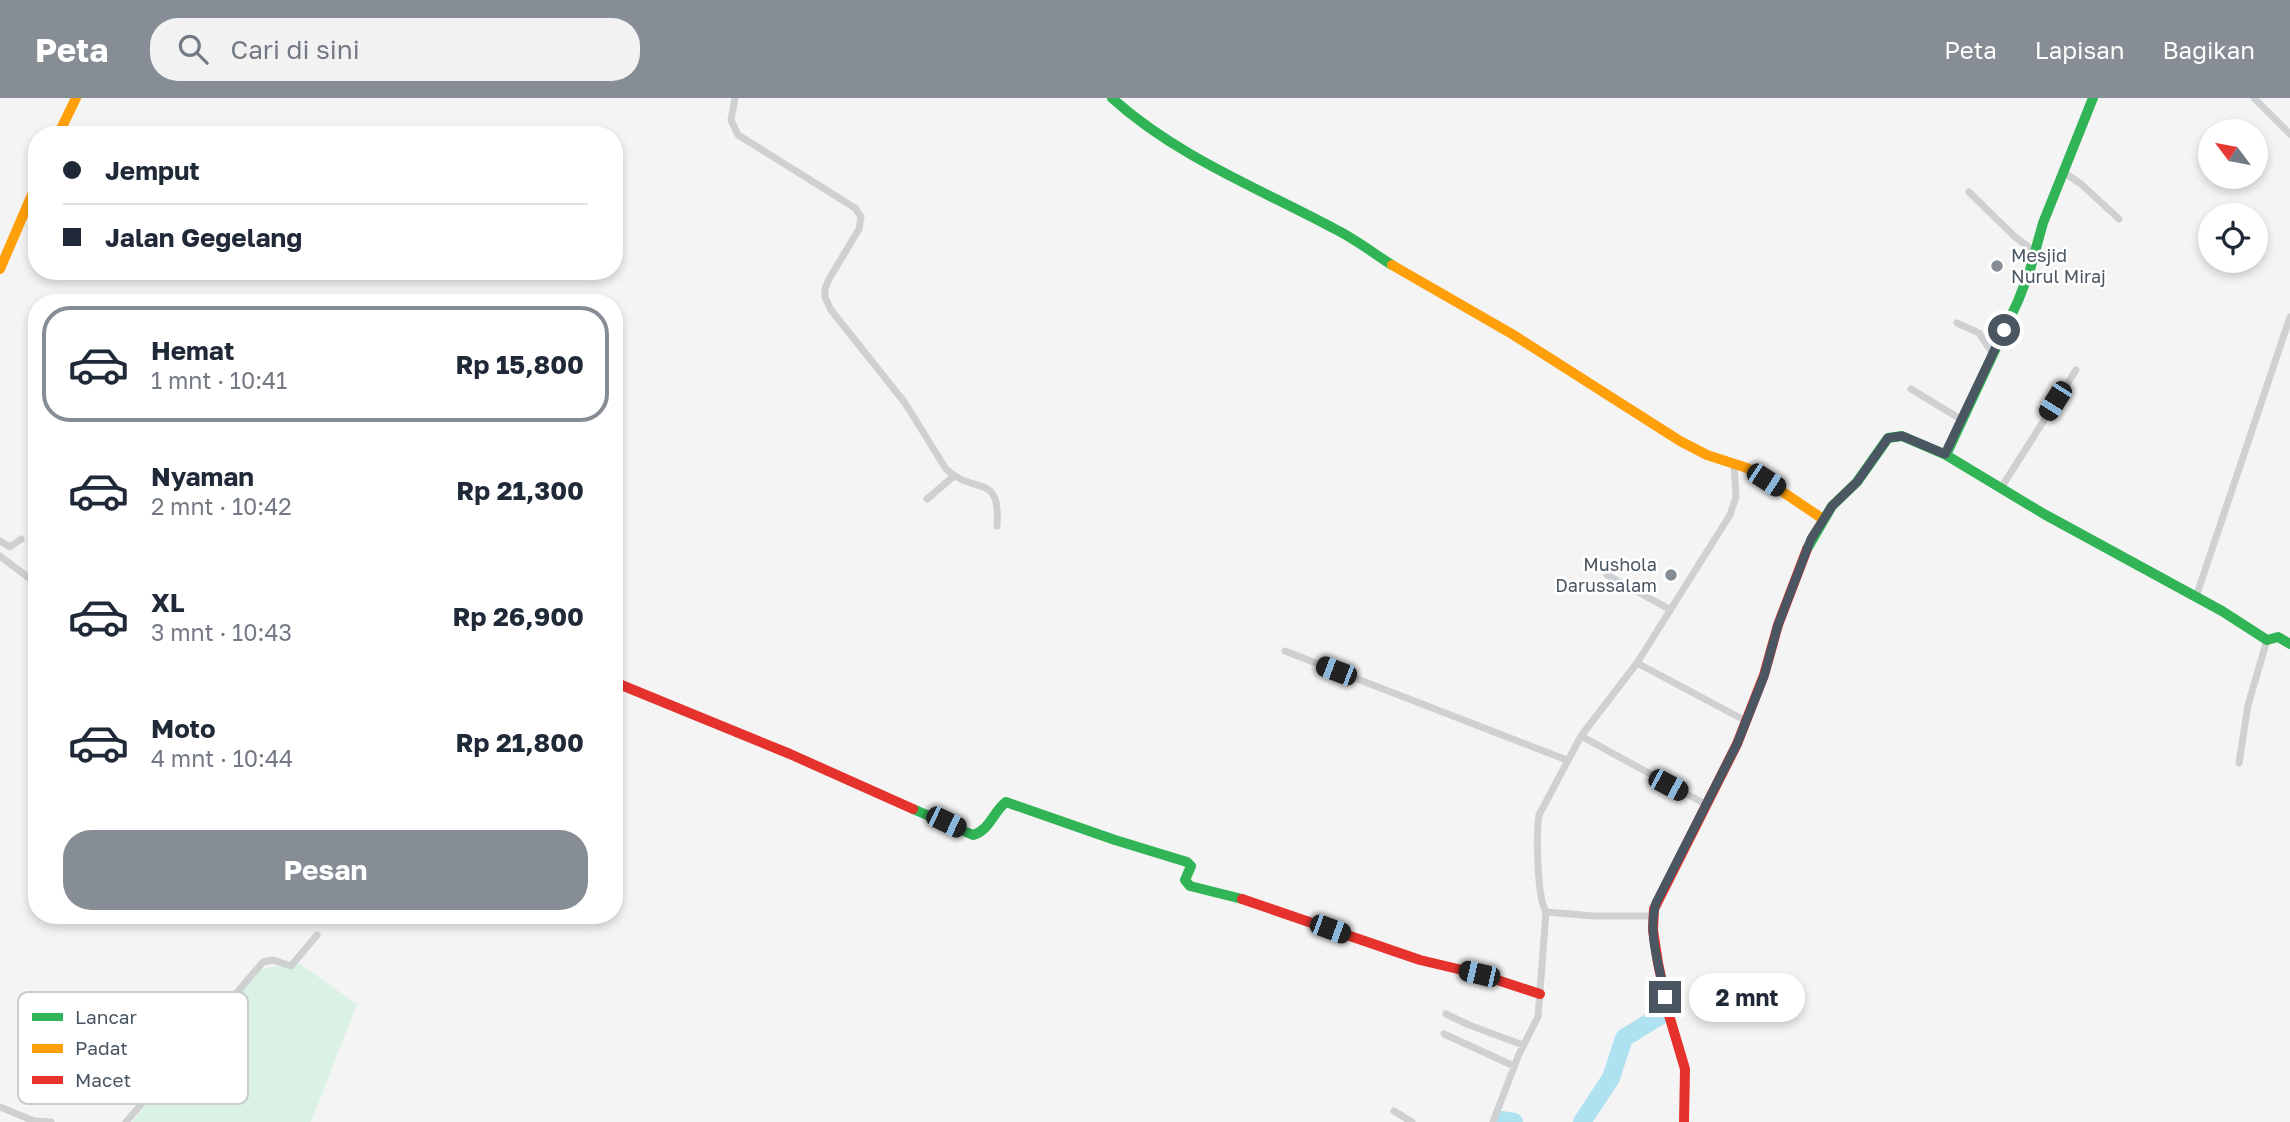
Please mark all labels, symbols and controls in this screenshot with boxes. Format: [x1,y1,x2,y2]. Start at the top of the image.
search box [150,18,640,81]
text: Peta [35,30,108,69]
icon: search [174,30,212,68]
text: Cari di sini [230,34,360,65]
text: Peta [1944,35,1997,64]
text: Lapisan [2035,35,2125,64]
text: Bagikan [2163,35,2255,64]
north arrow [2198,119,2268,189]
map controls [2198,119,2268,273]
text: Jemput [105,155,200,186]
button: locate [2198,203,2268,273]
text: Jalan Gegelang [105,222,302,253]
place label: Mesjid Nurul Miraj [2011,244,2106,287]
marker: Mesjid Nurul Miraj [1989,258,2005,274]
route start [1988,314,2020,346]
icon: car [67,333,130,396]
text: Hemat [151,335,234,366]
text: Rp 15,800 [455,349,584,380]
text: 1 mnt · 10:41 [151,366,287,394]
car [2035,378,2076,424]
icon: car [67,459,130,522]
car [1743,460,1790,500]
text: Nyaman [151,461,254,492]
text: Rp 21,300 [456,475,584,506]
text: 2 mnt · 10:42 [151,492,292,520]
place label: Mushola Darussalam [1555,553,1657,596]
marker: Mushola Darussalam [1663,567,1679,583]
icon: car [67,585,130,648]
text: XL [151,587,185,618]
text: Rp 26,900 [452,601,584,632]
text: 3 mnt · 10:43 [151,618,292,646]
car [1313,654,1360,688]
icon: car [67,711,130,774]
text: Moto [151,713,216,744]
text: Rp 21,800 [455,727,584,758]
text: 4 mnt · 10:44 [151,744,293,772]
car [1645,766,1692,804]
car [923,803,970,841]
button: Pesan [63,830,588,910]
car [1307,912,1354,946]
car [1457,959,1502,989]
callout: 2 mnt [1690,972,1805,1021]
route end [1649,981,1681,1013]
text: 2 mnt [1715,983,1779,1011]
legend [18,992,248,1104]
text: Lancar [75,1005,138,1028]
text: Padat [75,1036,128,1059]
text: Macet [75,1068,131,1091]

